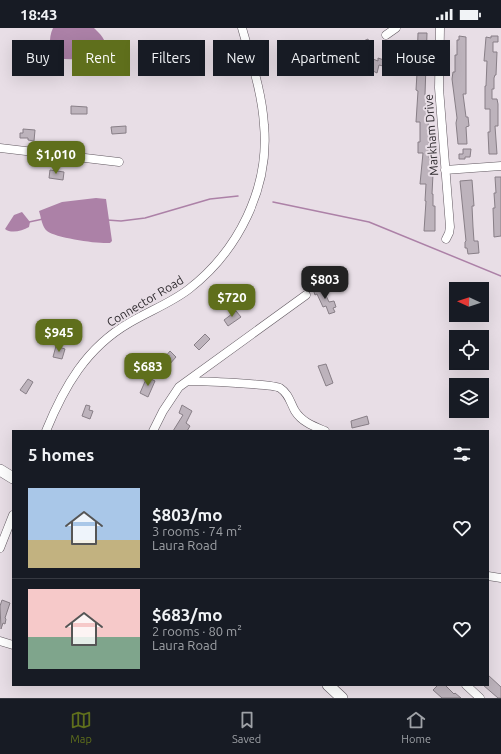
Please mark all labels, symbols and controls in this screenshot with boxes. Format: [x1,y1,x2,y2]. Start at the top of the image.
text: 18:43 [20,6,58,23]
chip: Buy [12,40,64,76]
chip: Rent [72,40,130,76]
chip: Filters [138,40,205,76]
chip: New [213,40,269,76]
chip: Apartment [277,40,374,76]
chip: House [382,40,450,76]
street label: Markham Drive [422,94,440,176]
pin: $1,010 [23,141,89,175]
text: $1,010 [36,147,76,161]
pin: $803 [301,266,349,300]
text: $803 [310,272,340,286]
street label: Connector Road [104,273,186,329]
north arrow [449,282,489,322]
map controls [449,282,489,418]
pin: $720 [208,284,256,318]
text: $720 [217,290,247,304]
pin: $945 [35,319,83,353]
text: $945 [44,325,74,339]
button: locate [449,330,489,370]
pin: $683 [124,353,172,387]
text: $683 [133,359,163,373]
button: layers [449,378,489,418]
icon: filters [451,443,473,465]
text: 5 homes [28,445,94,464]
icon: home [60,504,108,552]
text: $803/mo [152,505,222,524]
icon: heart [451,517,473,539]
text: 3 rooms · 74 m² [152,524,242,538]
text: Laura Road [152,538,217,552]
icon: home [60,605,108,653]
text: $683/mo [152,605,222,624]
icon: heart [451,618,473,640]
text: 2 rooms · 80 m² [152,624,242,638]
text: Laura Road [152,638,217,652]
tab: Map [70,709,92,745]
tab: Saved [232,709,261,745]
tab: Home [401,709,431,745]

